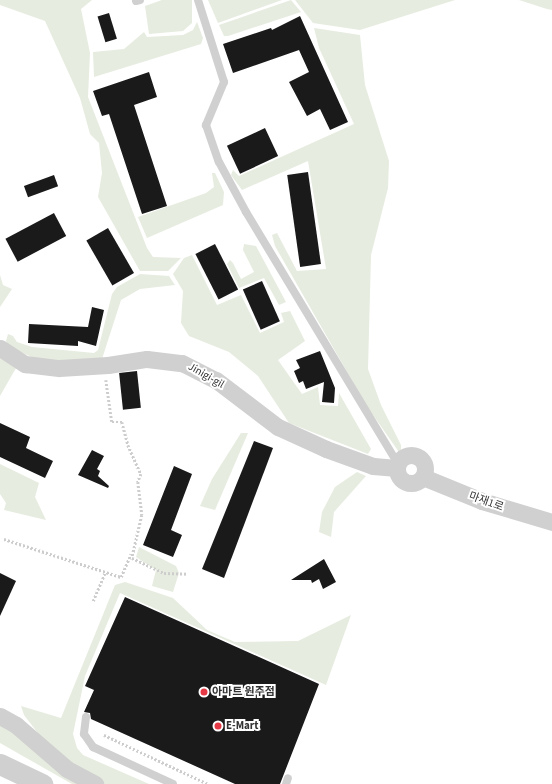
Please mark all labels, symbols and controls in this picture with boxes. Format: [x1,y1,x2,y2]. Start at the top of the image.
street label: Jinigi-gil [186,360,226,392]
street label: 마재1로 [467,490,505,514]
place label: 아마트 원주점 [212,685,275,699]
marker: 아마트 원주점 [199,687,209,697]
place label: E-Mart [226,719,258,733]
marker: E-Mart [213,721,223,731]

